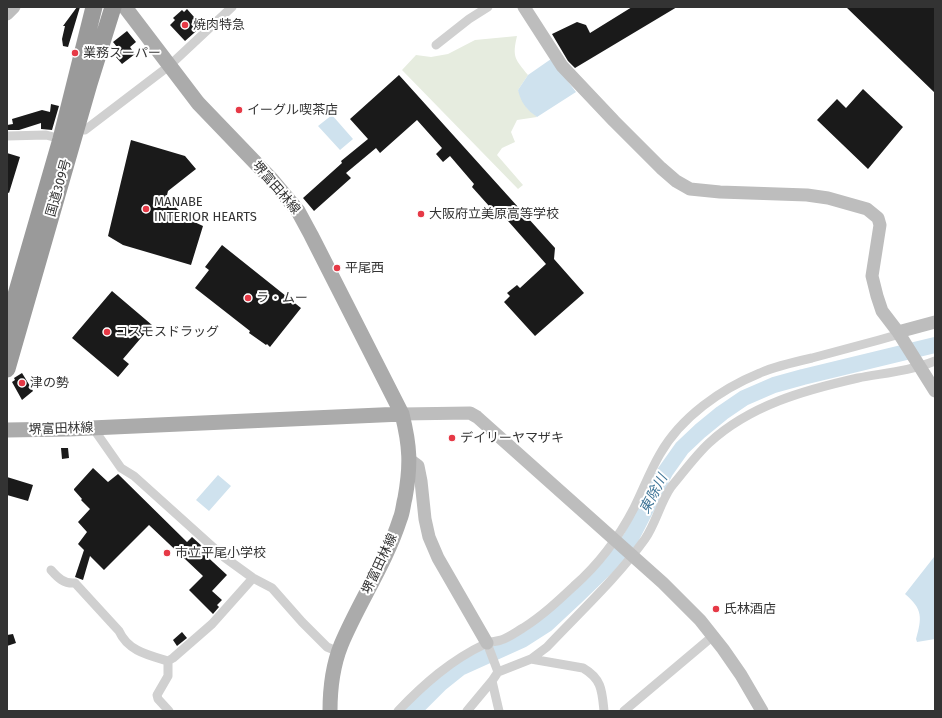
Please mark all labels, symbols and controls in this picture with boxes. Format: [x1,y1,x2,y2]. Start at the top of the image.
place label: 焼肉特急 [193,17,245,33]
marker: 焼肉特急 [180,20,190,30]
place label: 業務スーパー [83,45,161,61]
marker: 業務スーパー [70,48,80,58]
place label: イーグル喫茶店 [247,102,338,118]
marker: イーグル喫茶店 [234,105,244,115]
street label: 国道309号 [43,157,75,219]
street label: 堺富田林線 [249,158,303,218]
place label: MANABE INTERIOR HEARTS [154,194,257,225]
marker: MANABE INTERIOR HEARTS [141,204,151,214]
place label: 大阪府立美原高等学校 [429,206,559,222]
marker: 大阪府立美原高等学校 [416,209,426,219]
place label: 平尾西 [345,260,384,276]
marker: 平尾西 [332,263,342,273]
place label: ラ・ムー [256,290,308,306]
marker: ラ・ムー [243,293,253,303]
place label: コスモスドラッグ [115,324,219,340]
marker: コスモスドラッグ [102,327,112,337]
place label: 津の勢 [30,375,69,391]
marker: 津の勢 [17,378,27,388]
street label: 堺富田林線 [28,420,94,438]
place label: デイリーヤマザキ [460,430,564,446]
marker: デイリーヤマザキ [447,433,457,443]
water label: 東除川 [637,472,671,516]
street label: 堺富田林線 [359,531,401,597]
place label: 市立平尾小学校 [175,545,266,561]
marker: 市立平尾小学校 [162,548,172,558]
place label: 氏林酒店 [724,601,776,617]
marker: 氏林酒店 [711,604,721,614]

